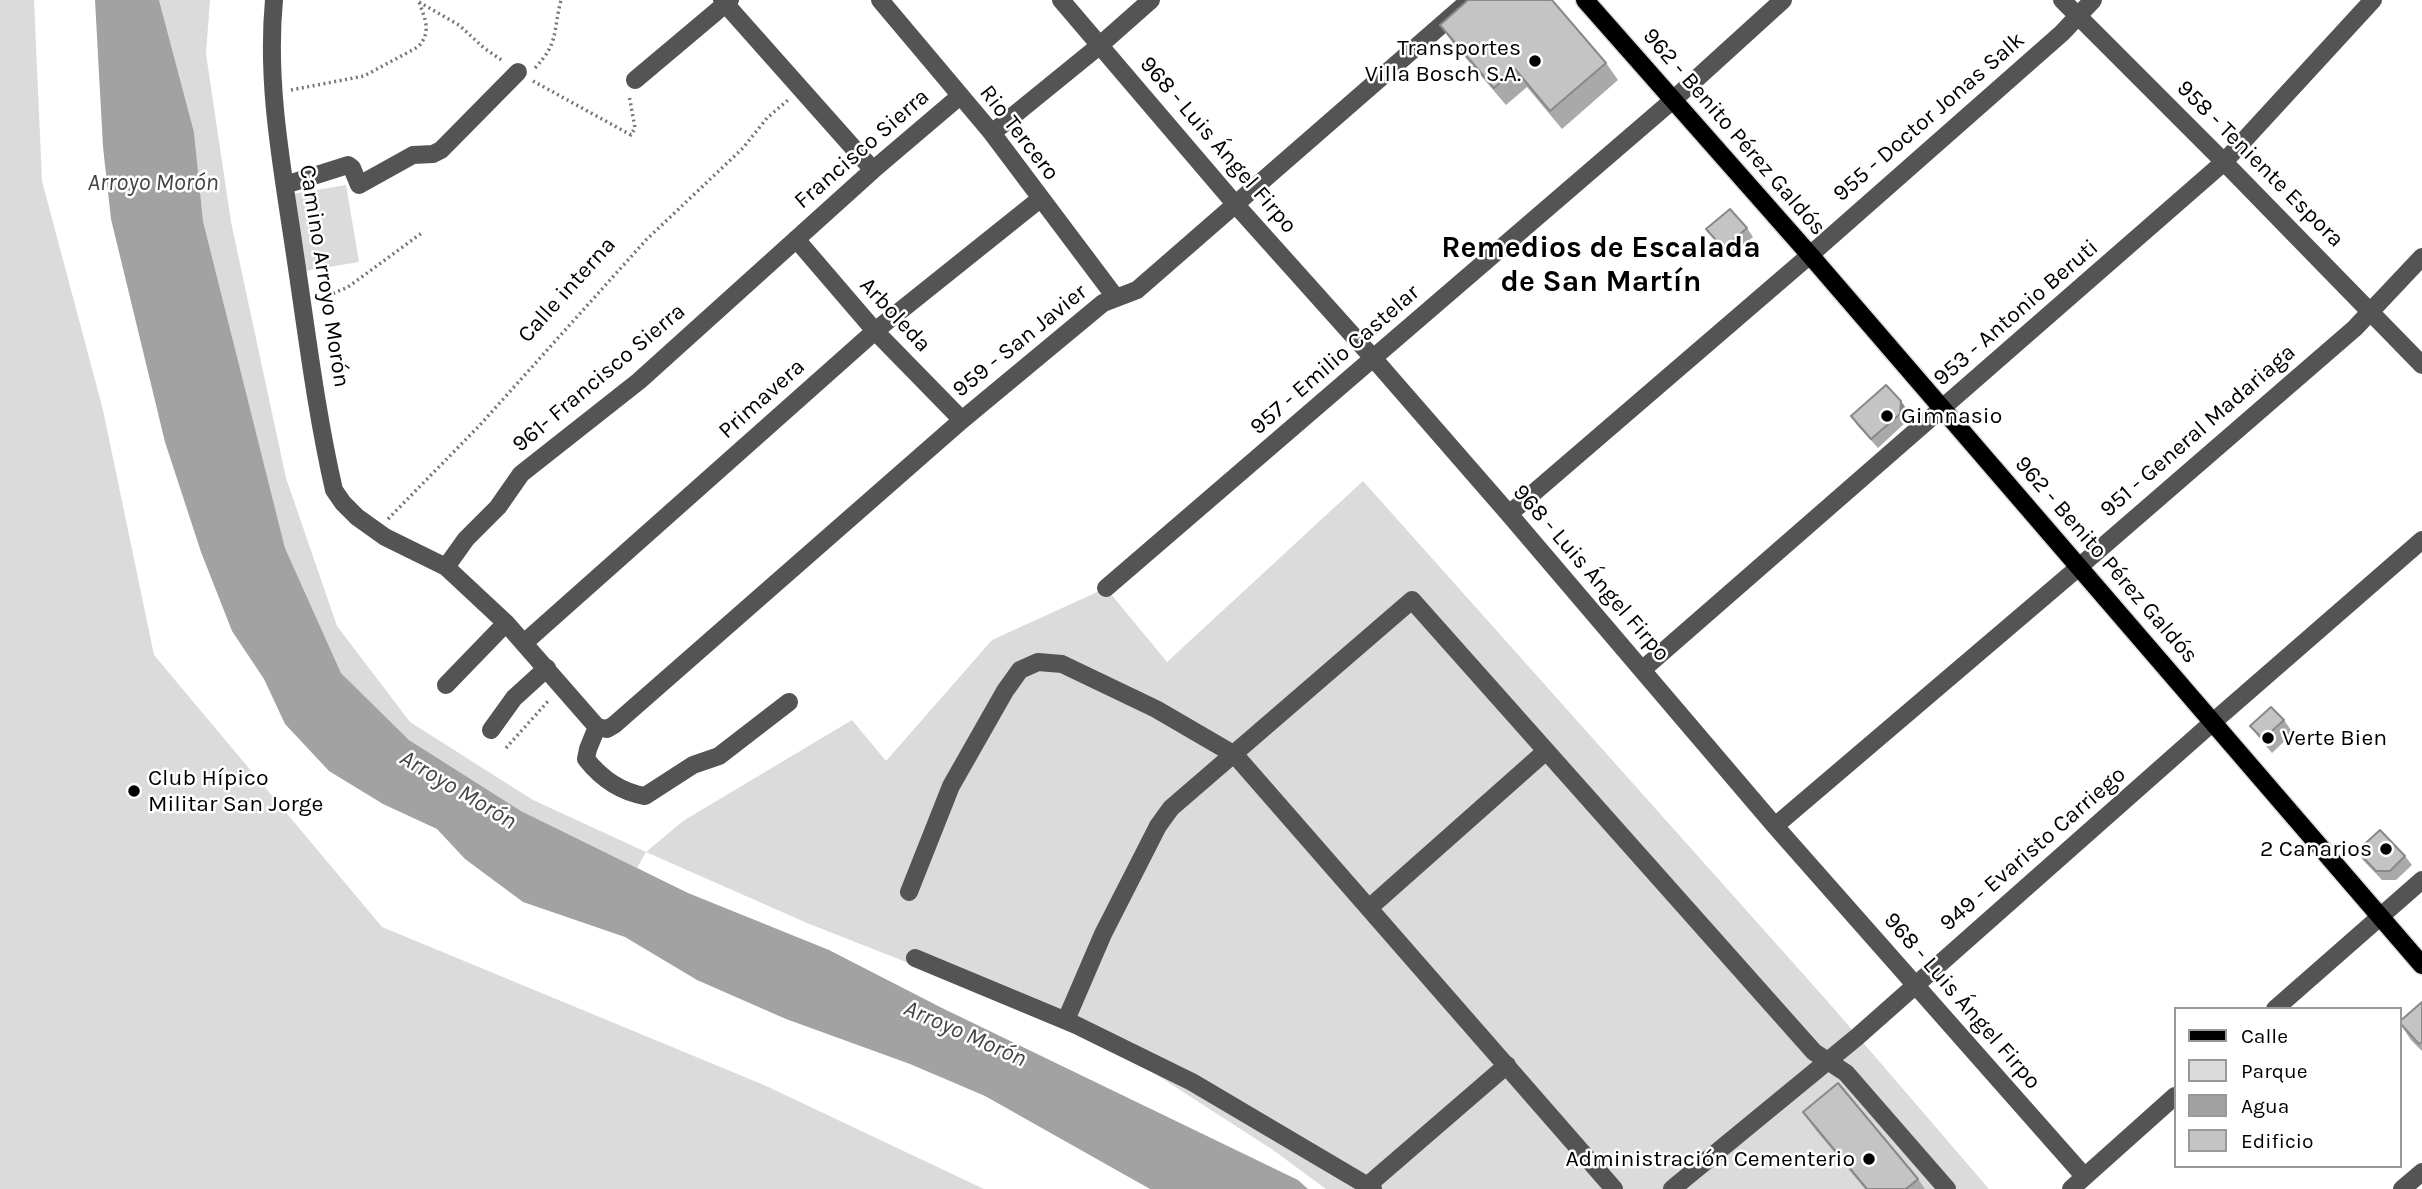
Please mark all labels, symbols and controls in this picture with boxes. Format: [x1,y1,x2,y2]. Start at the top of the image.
street label: 962 - Benito Pérez Galdós [1636,23,1832,241]
street label: 955 - Doctor Jonas Salk [1828,26,2030,208]
place label: Transportes Villa Bosch S.A. [1365,34,1521,88]
street label: 968 - Luis Ángel Firpo [1134,51,1302,239]
marker: Transportes Villa Bosch S.A. [1527,53,1543,69]
street label: 958 - Teniente Espora [2171,75,2349,253]
street label: Rio Tercero [973,80,1065,186]
street label: Francisco Sierra [789,83,935,215]
street label: Camino Arroyo Morón [293,163,355,389]
water label: Arroyo Morón [87,169,219,197]
district label: Remedios de Escalada de San Martín [1441,230,1761,300]
street label: Calle interna [512,231,622,349]
street label: 953 - Antonio Beruti [1928,234,2104,392]
street label: Arboleda [853,272,937,358]
street label: 959 - San Javier [947,278,1093,404]
street label: 957 - Emilio Castelar [1245,279,1425,441]
street label: 961- Francisco Sierra [507,298,691,458]
street label: 951 - General Madariaga [2095,339,2301,523]
street label: Primavera [713,353,811,445]
place label: Gimnasio [1901,402,2002,430]
marker: Gimnasio [1879,408,1895,424]
street label: 962 - Benito Pérez Galdós [2008,451,2204,669]
street label: 968 - Luis Ángel Firpo [1507,479,1675,667]
place label: Verte Bien [2282,724,2387,752]
marker: Verte Bien [2260,730,2276,746]
water label: Arroyo Morón [394,744,522,836]
street label: 949 - Evaristo Carriego [1934,761,2132,937]
place label: Club Hípico Militar San Jorge [148,764,323,818]
marker: Club Hípico Militar San Jorge [126,783,142,799]
place label: 2 Canarios [2260,835,2372,863]
marker: 2 Canarios [2378,841,2394,857]
street label: 968 - Luis Ángel Firpo [1878,907,2046,1095]
water label: Arroyo Morón [899,994,1031,1074]
legend [2174,1007,2401,1168]
text: Calle [2241,1024,2288,1048]
text: Parque [2241,1059,2308,1083]
text: Agua [2241,1094,2289,1118]
text: Edificio [2241,1129,2314,1153]
place label: Administración Cementerio [1565,1145,1855,1173]
marker: Administración Cementerio [1861,1151,1877,1167]

